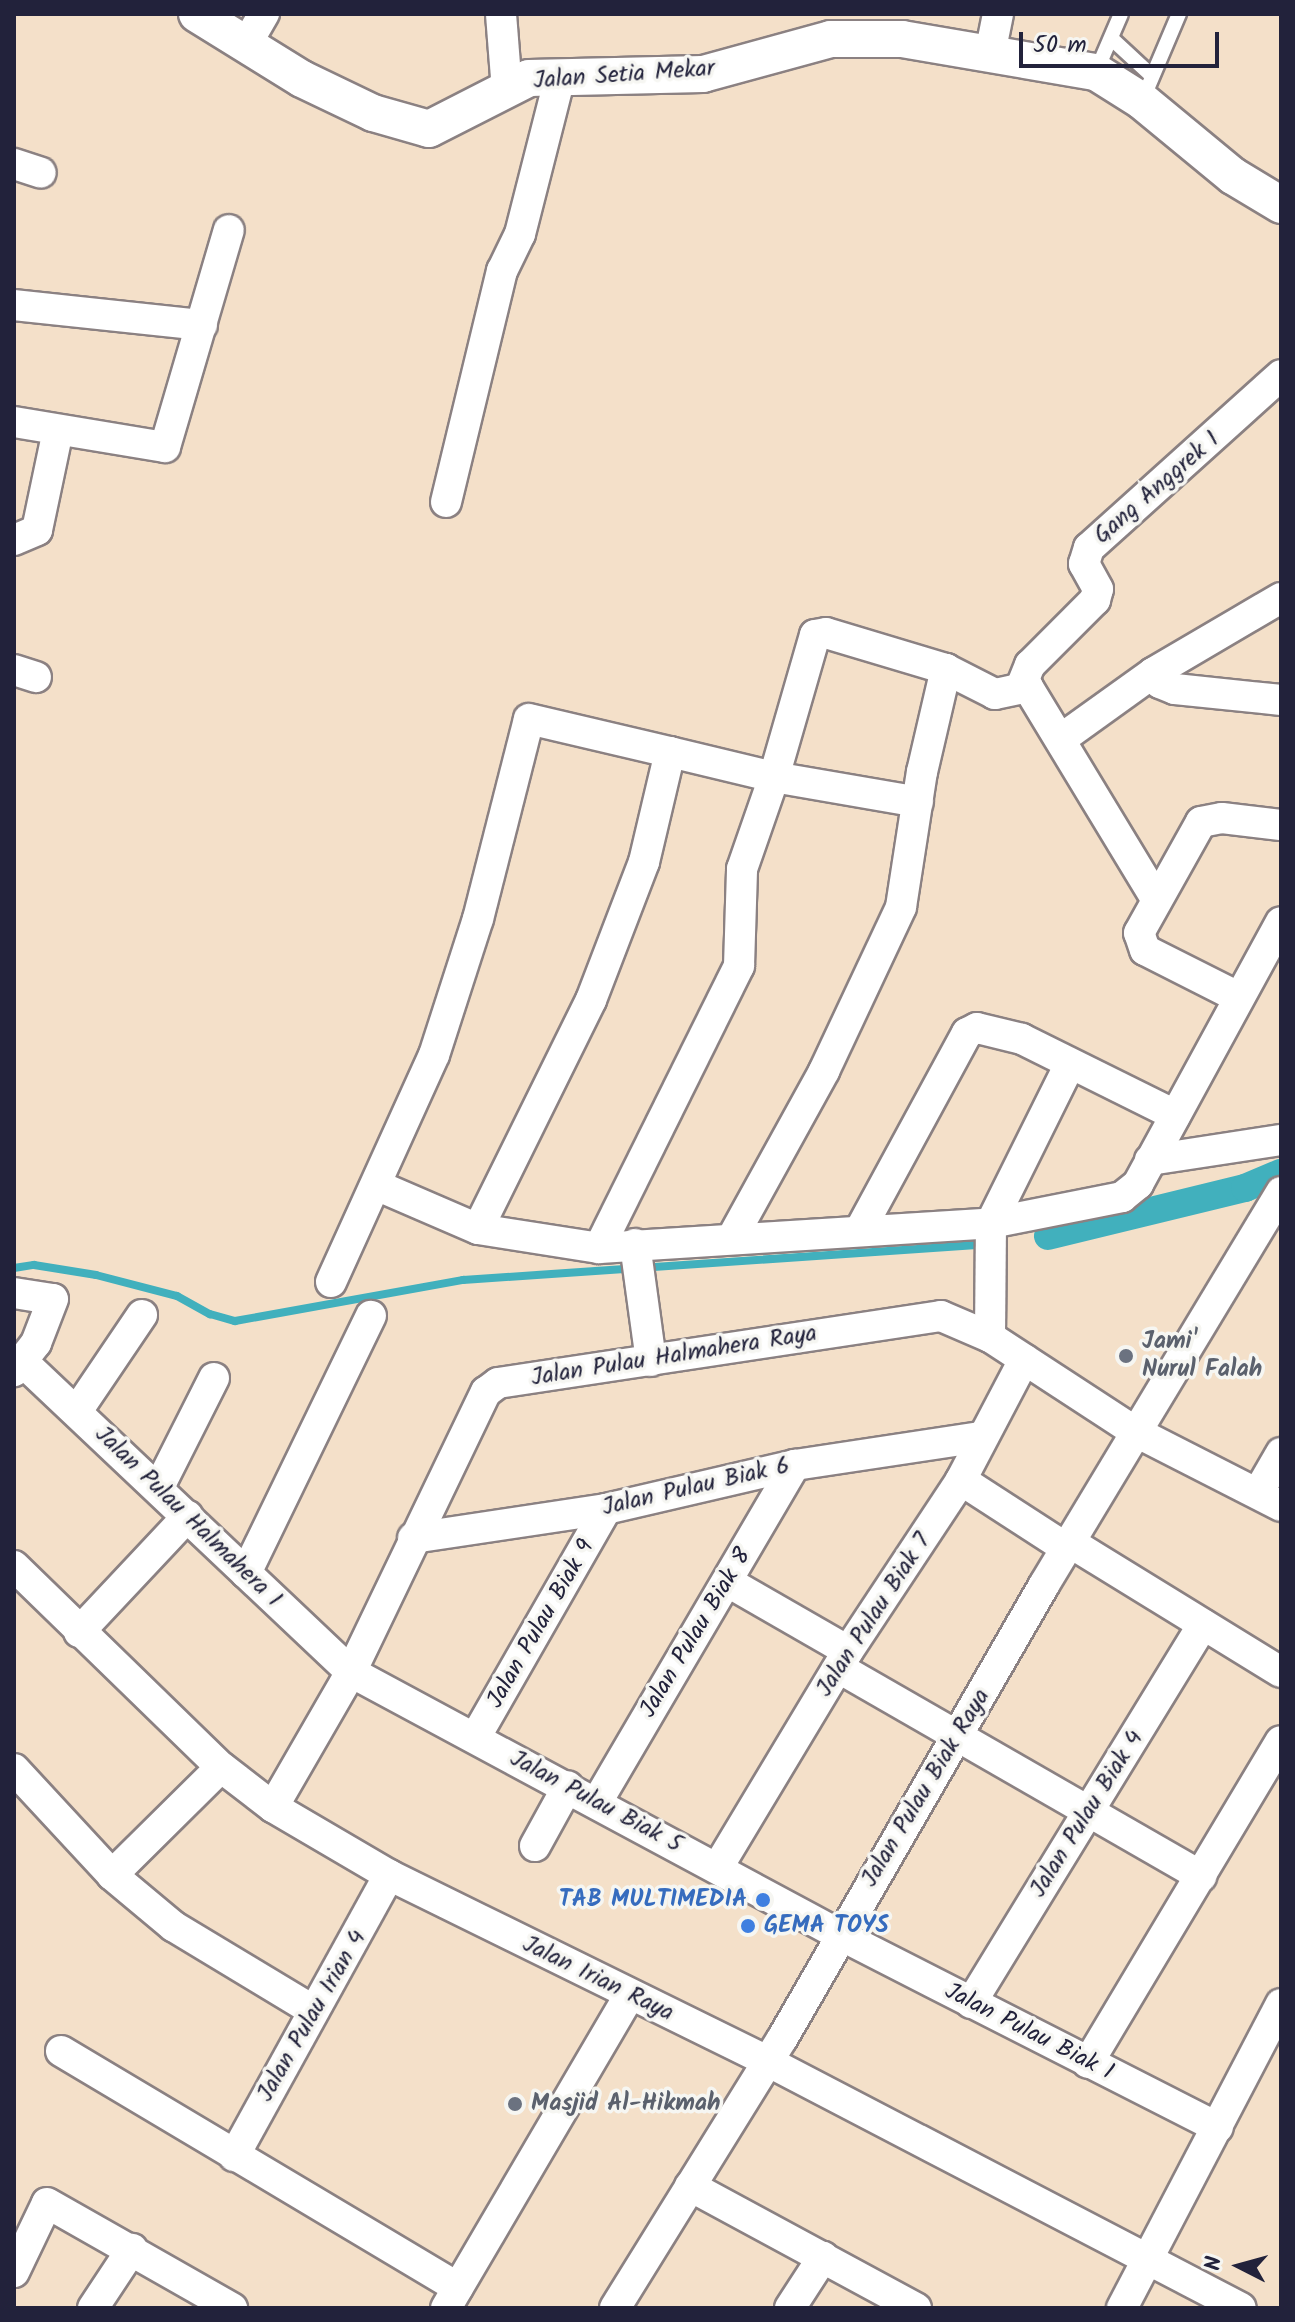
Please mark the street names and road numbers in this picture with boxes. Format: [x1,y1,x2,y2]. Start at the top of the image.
street label: Jalan Setia Mekar [532,54,716,96]
street label: Gang Anggrek 1 [1088,426,1226,550]
street label: Jalan Pulau Halmahera Raya [529,1319,819,1393]
street label: Jalan Pulau Halmahera 1 [89,1420,287,1614]
street label: Jalan Pulau Biak 6 [600,1451,792,1523]
street label: Jalan Pulau Biak 7 [810,1528,938,1702]
street label: Jalan Pulau Biak 9 [481,1535,601,1713]
street label: Jalan Pulau Biak 8 [634,1543,758,1723]
street label: Jalan Pulau Biak Raya [855,1684,997,1892]
street label: Jalan Pulau Biak 4 [1024,1725,1150,1903]
street label: Jalan Pulau Biak 5 [505,1744,687,1860]
street label: Jalan Pulau Irian 4 [251,1925,373,2107]
street label: Jalan Irian Raya [518,1930,678,2028]
street label: Jalan Pulau Biak 1 [940,1977,1118,2087]

